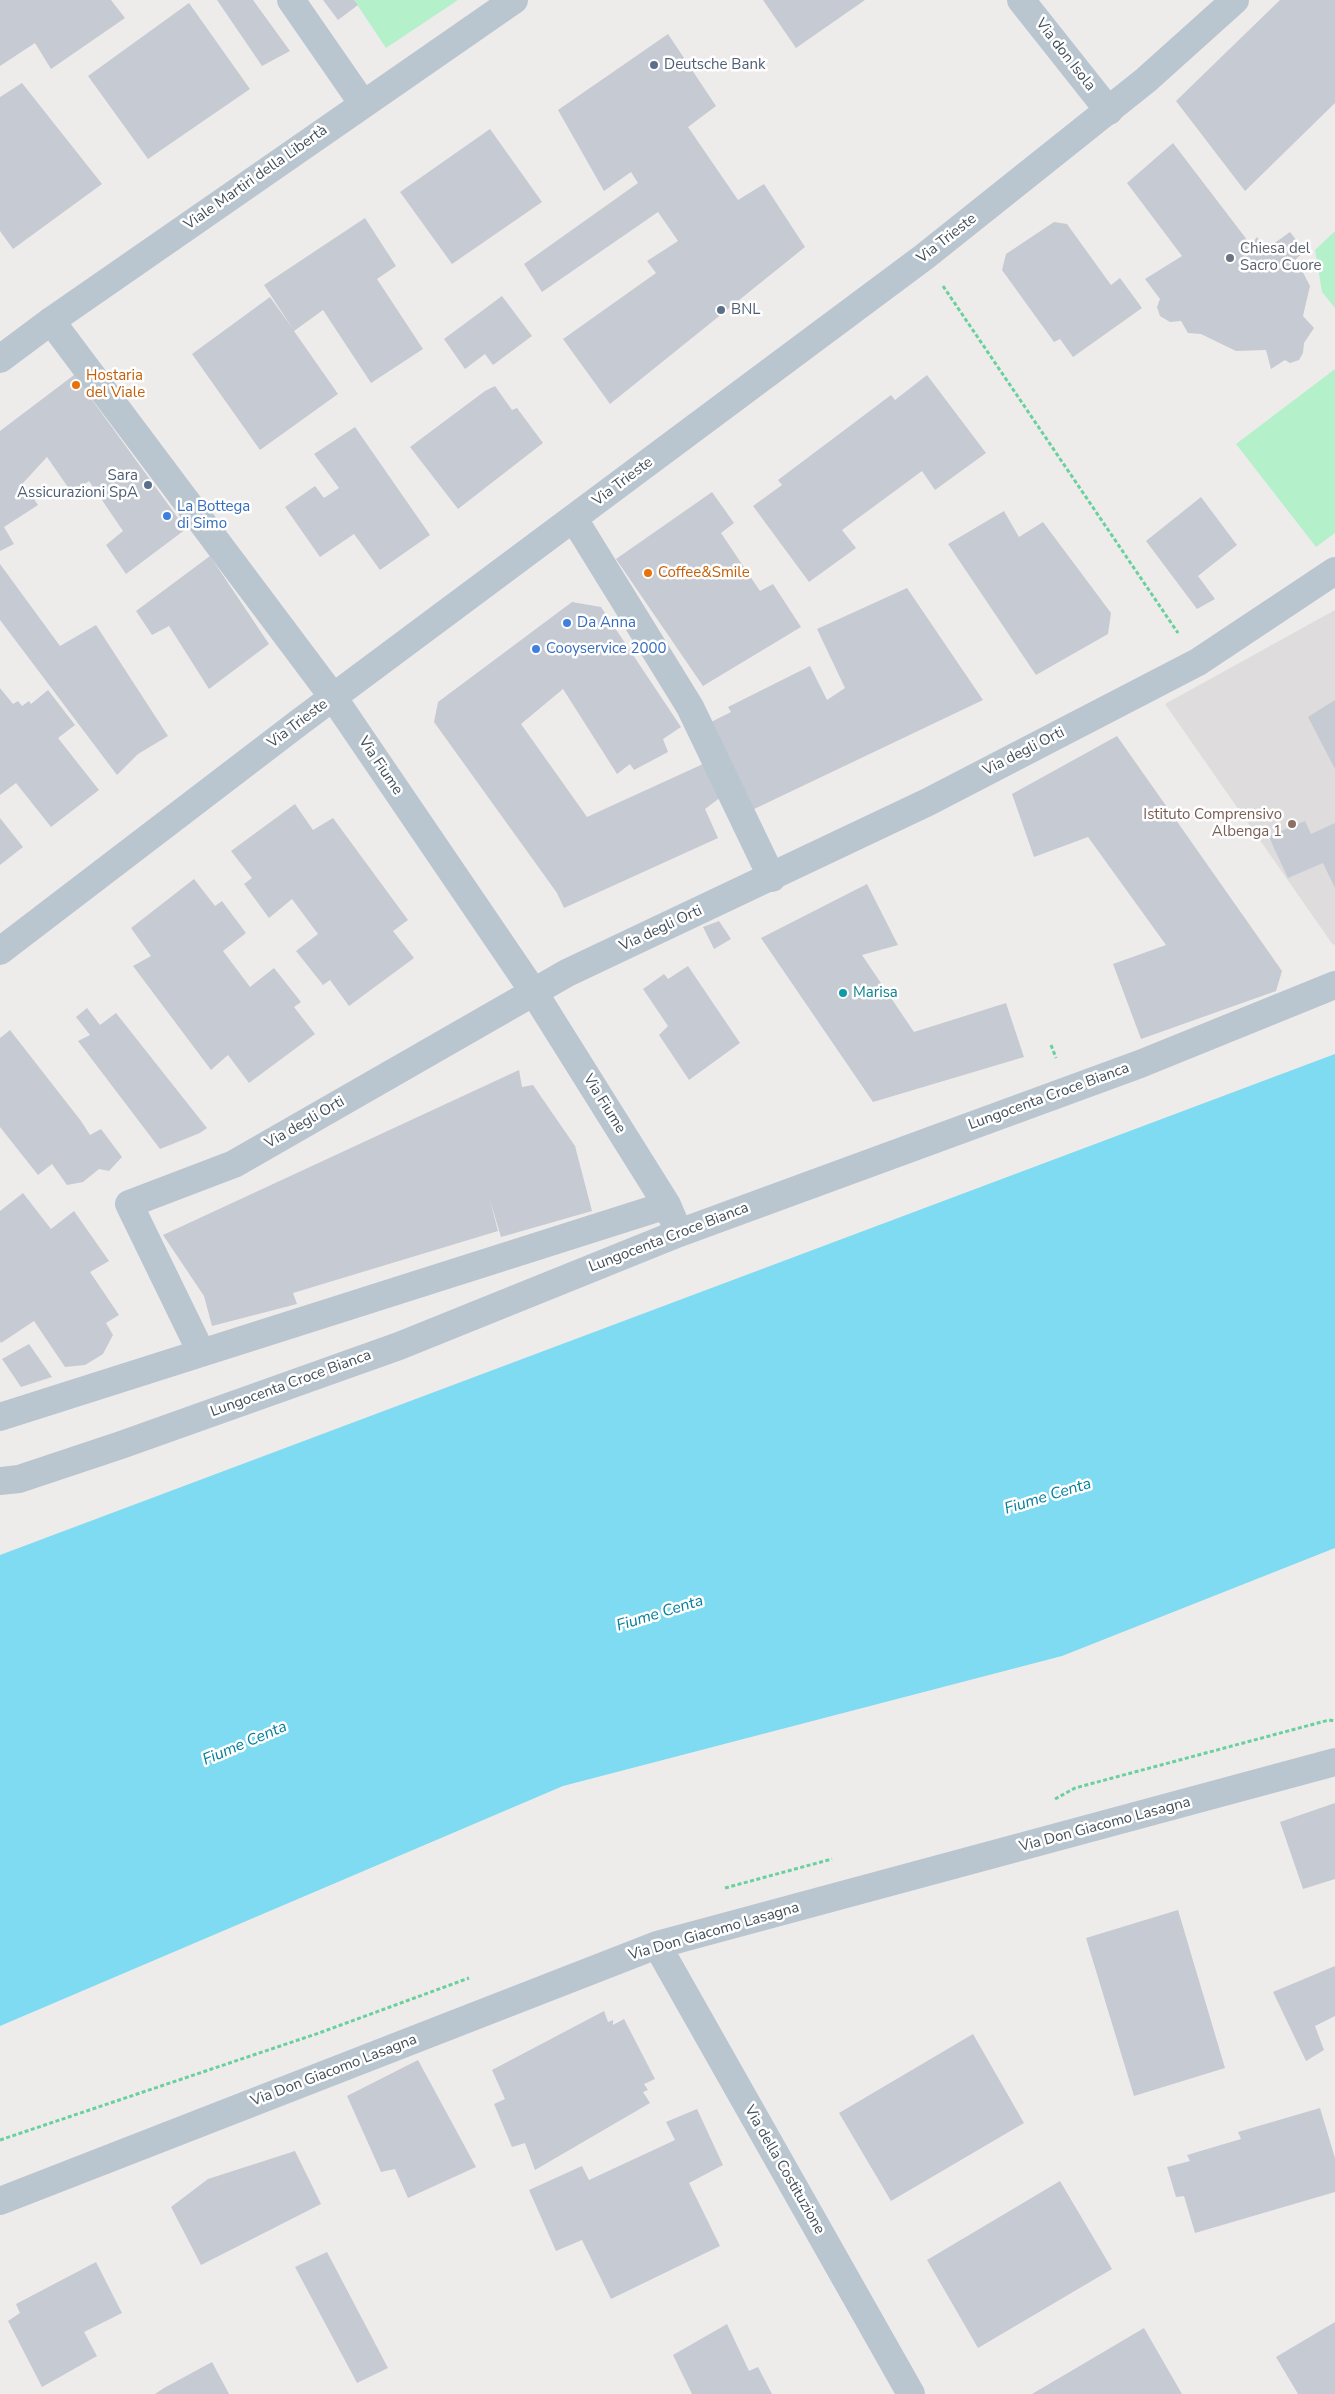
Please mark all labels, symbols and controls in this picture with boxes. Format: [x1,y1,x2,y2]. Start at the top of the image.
street label: Via don Isola [1031,15,1099,95]
place label: Deutsche Bank [664,56,765,74]
marker: Deutsche Bank [648,59,660,71]
street label: Viale Martiri della Libertà [181,122,331,234]
street label: Via Trieste [914,210,980,268]
place label: Chiesa del Sacro Cuore [1240,240,1322,275]
marker: Chiesa del Sacro Cuore [1224,252,1236,264]
place label: BNL [731,301,760,319]
marker: BNL [715,304,727,316]
place label: Hostaria del Viale [86,367,145,402]
marker: Hostaria del Viale [70,379,82,391]
street label: Via Trieste [589,454,657,510]
place label: Sara Assicurazioni SpA [17,467,138,502]
marker: Sara Assicurazioni SpA [142,479,154,491]
place label: La Bottega di Simo [177,498,250,533]
marker: La Bottega di Simo [161,510,173,522]
place label: Coffee&Smile [658,564,750,582]
marker: Coffee&Smile [642,567,654,579]
place label: Da Anna [577,614,636,632]
marker: Da Anna [561,617,573,629]
place label: Cooyservice 2000 [546,640,667,658]
marker: Cooyservice 2000 [530,643,542,655]
street label: Via Trieste [264,696,332,752]
street label: Via degli Orti [980,724,1068,780]
street label: Via Fiume [354,733,406,799]
place label: Istituto Comprensivo Albenga 1 [1143,806,1282,841]
marker: Istituto Comprensivo Albenga 1 [1286,818,1298,830]
street label: Via degli Orti [617,902,705,956]
place label: Marisa [853,984,898,1002]
marker: Marisa [837,987,849,999]
street label: Lungocenta Croce Bianca [966,1060,1132,1134]
street label: Via Fiume [579,1071,629,1137]
street label: Via degli Orti [262,1093,348,1153]
street label: Lungocenta Croce Bianca [587,1199,751,1277]
street label: Lungocenta Croce Bianca [208,1347,374,1421]
water label: Fiume Centa [1002,1475,1094,1519]
water label: Fiume Centa [614,1592,706,1636]
water label: Fiume Centa [200,1718,290,1770]
street label: Via Don Giacomo Lasagna [1017,1793,1193,1857]
street label: Via Don Giacomo Lasagna [627,1899,801,1965]
street label: Via Don Giacomo Lasagna [248,2031,420,2111]
street label: Via della Costituzione [740,2102,828,2238]

